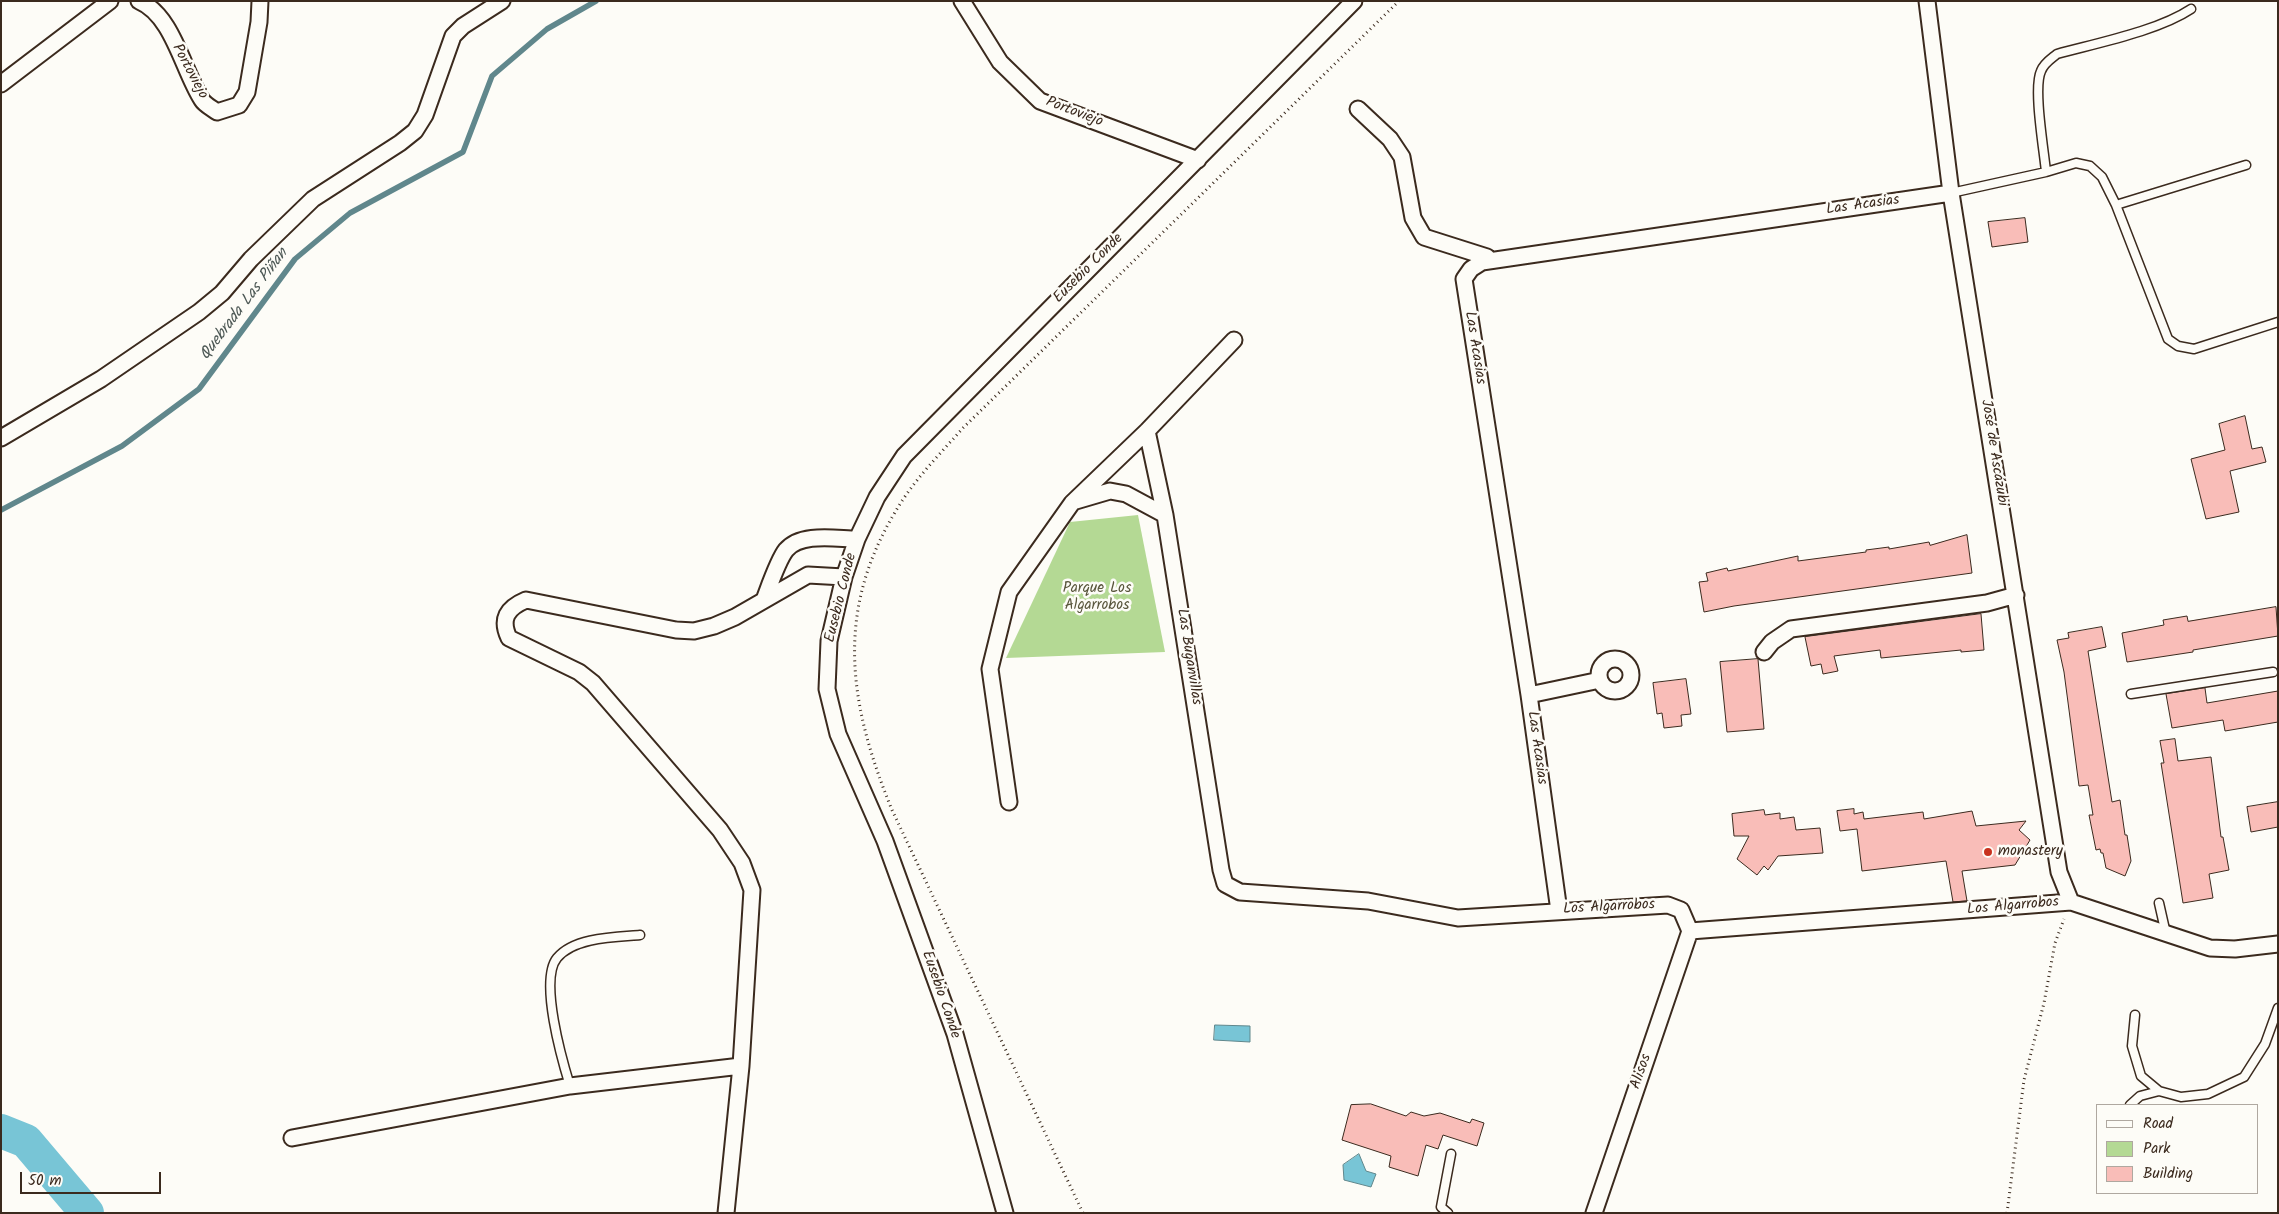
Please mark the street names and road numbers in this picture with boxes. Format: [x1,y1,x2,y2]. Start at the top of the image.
street label: Portoviejo [167,41,211,103]
street label: Portoviejo [1043,94,1105,132]
street label: Las Acasias [1825,192,1901,220]
street label: Eusebio Conde [1050,230,1128,308]
street label: Las Acasias [1459,310,1489,386]
street label: José de Ascázubi [1976,398,2010,508]
street label: Eusebio Conde [822,551,862,645]
street label: Las Buganvillas [1172,608,1204,706]
street label: Las Acasias [1522,710,1550,786]
street label: Los Algarrobos [1966,894,2060,920]
street label: Los Algarrobos [1563,897,1655,919]
street label: Eusebio Conde [917,949,963,1041]
street label: Alisos [1628,1052,1656,1092]

